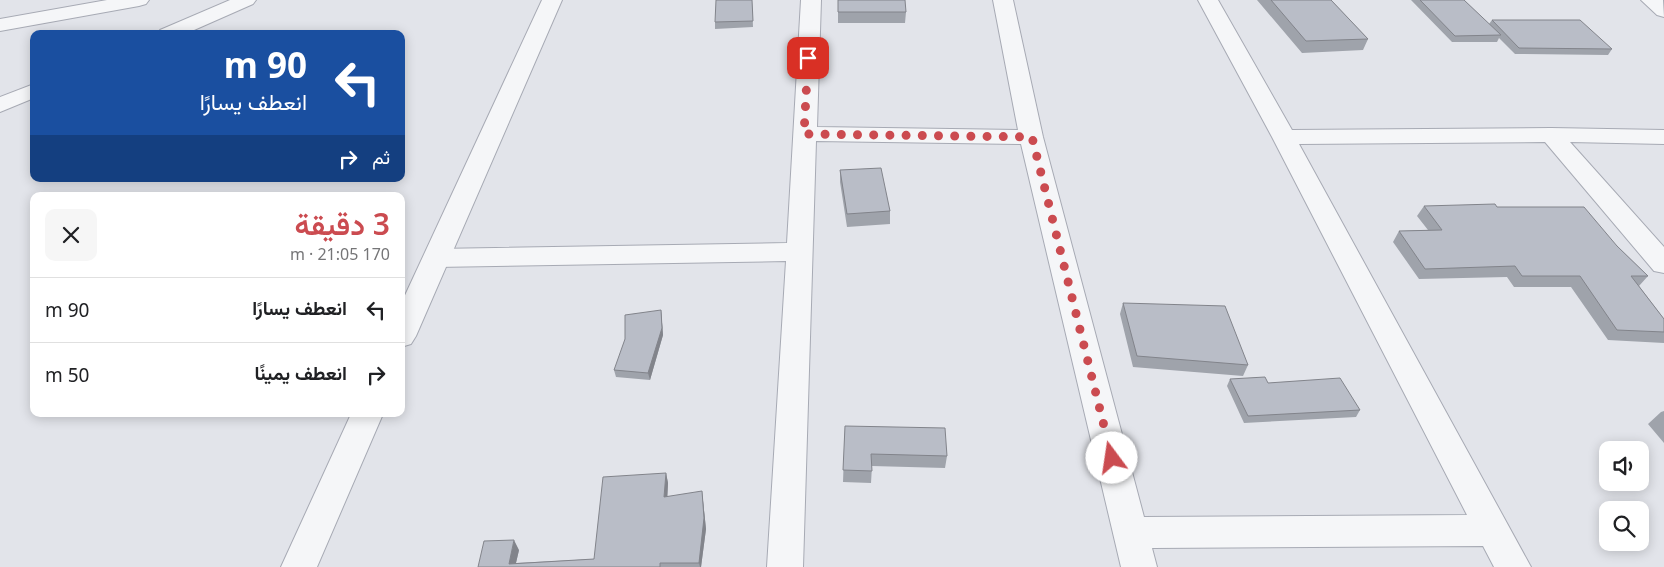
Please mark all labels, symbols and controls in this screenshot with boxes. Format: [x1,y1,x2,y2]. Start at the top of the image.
pin [787,37,829,79]
text: 90 m [224,41,307,88]
icon: arrive [794,44,822,72]
icon: left [325,50,390,115]
text: انعطف يسارًا [200,86,307,116]
text: ثم [372,144,390,170]
icon: right [334,145,362,173]
text: 3 دقيقة [295,203,390,244]
button: close [45,209,97,261]
text: 170 m · 21:05 [290,243,390,265]
text: انعطف يسارًا [252,295,347,321]
icon: left [362,296,390,324]
text: 90 m [45,297,89,323]
text: انعطف يمينًا [254,360,347,386]
icon: right [362,361,390,389]
text: 50 m [45,362,89,388]
position arrow [1085,431,1137,483]
map controls [1599,441,1649,551]
button: sound [1599,441,1649,491]
button: search [1599,501,1649,551]

